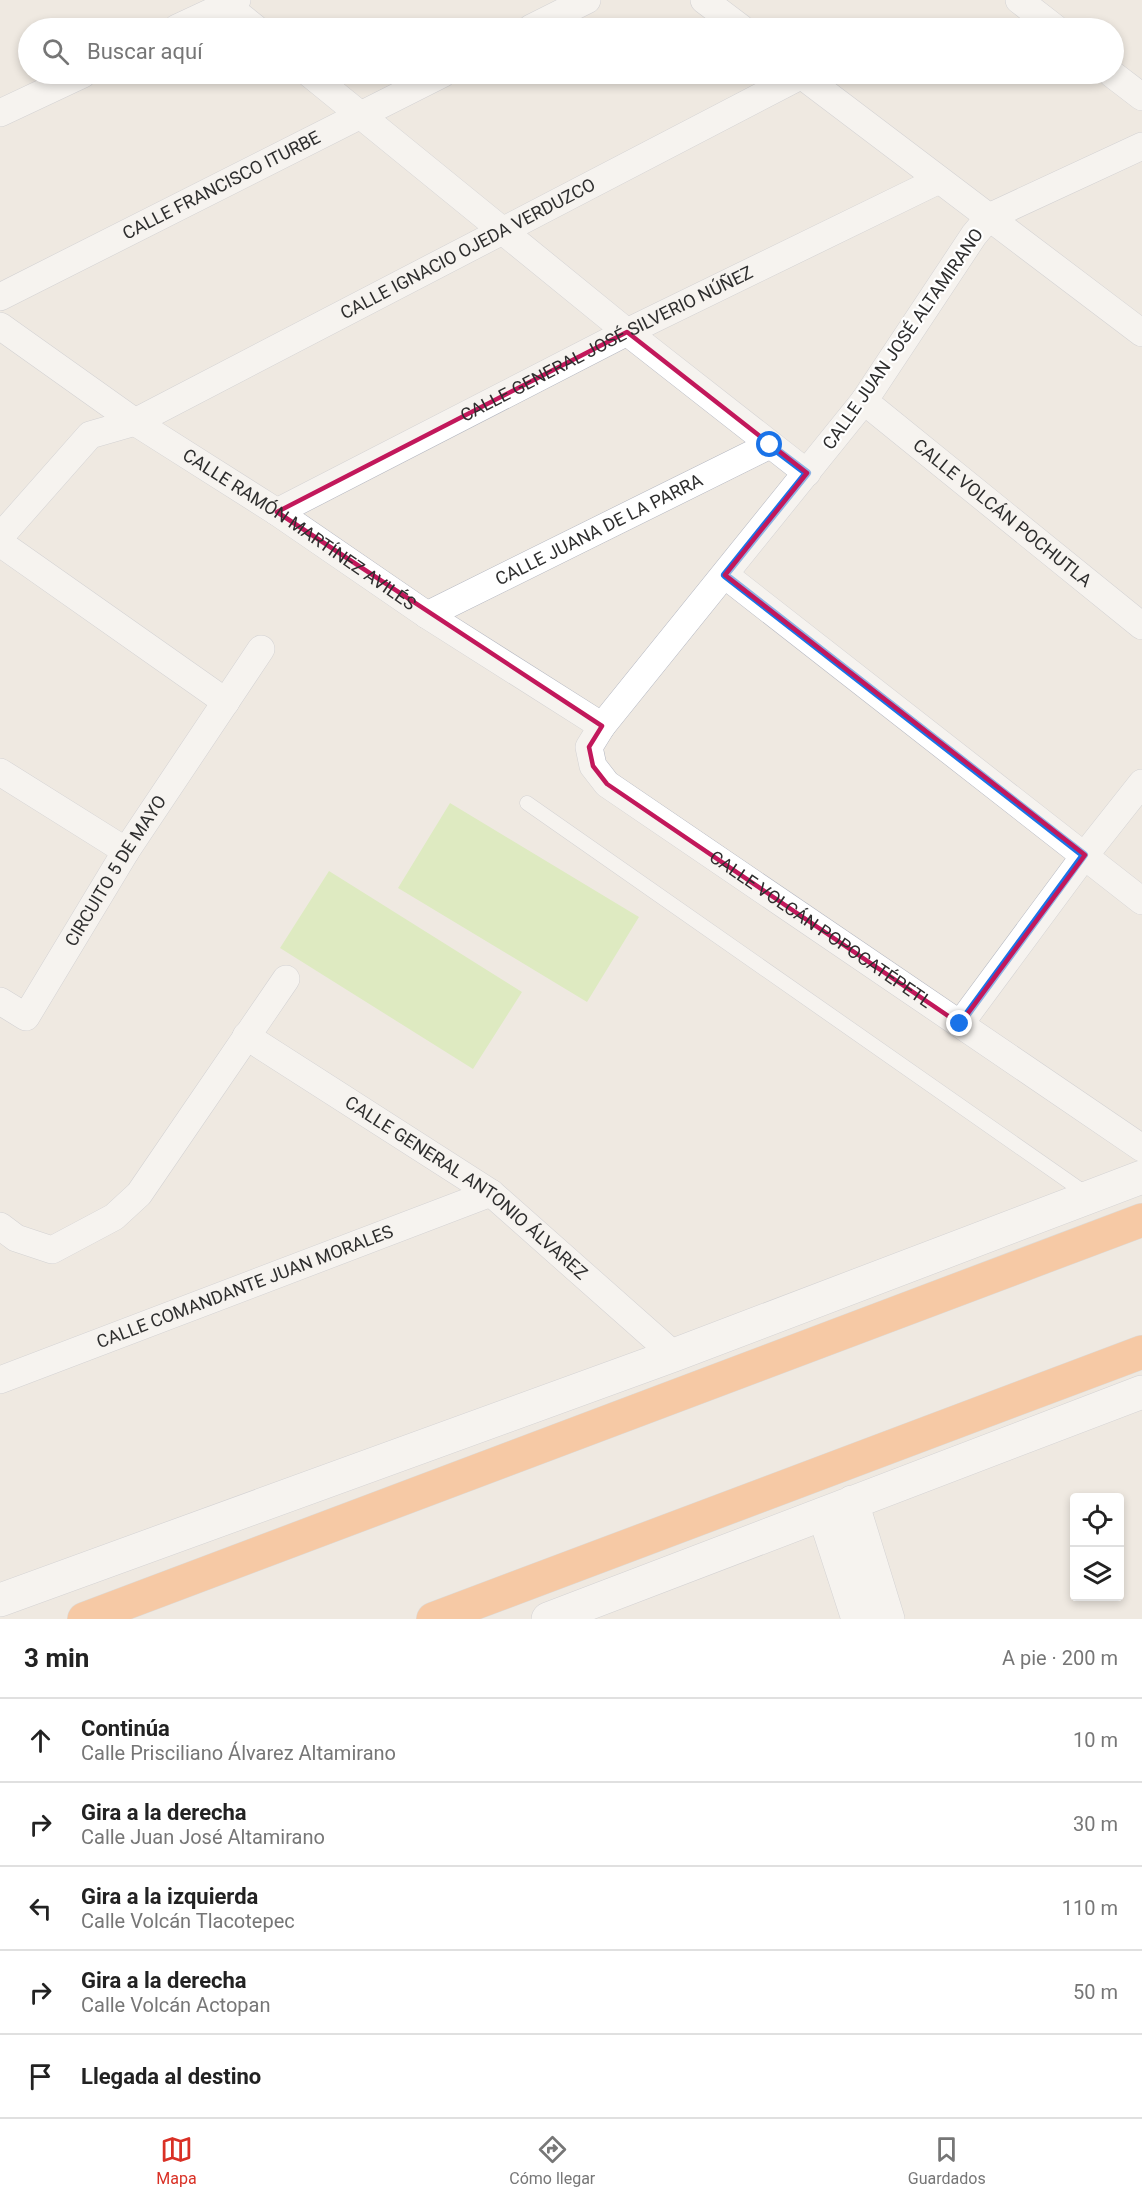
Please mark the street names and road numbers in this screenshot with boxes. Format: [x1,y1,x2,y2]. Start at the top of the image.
street label: CALLE FRANCISCO ITURBE [119,126,324,243]
street label: CALLE IGNACIO OJEDA VERDUZCO [337,174,598,323]
street label: CALLE JUAN JOSÉ ALTAMIRANO [818,224,987,453]
street label: CALLE GENERAL JOSÉ SILVERIO NÚÑEZ [457,261,756,426]
street label: CALLE VOLCÁN POCHUTLA [909,434,1096,591]
street label: CALLE RAMÓN MARTÍNEZ AVILÉS [179,444,420,614]
street label: CALLE JUANA DE LA PARRA [492,469,706,589]
street label: CIRCUITO 5 DE MAYO [60,791,170,950]
street label: CALLE VOLCÁN POPOCATÉPETL [706,846,936,1012]
street label: CALLE GENERAL ANTONIO ÁLVAREZ [341,1091,592,1284]
street label: CALLE COMANDANTE JUAN MORALES [93,1220,396,1352]

